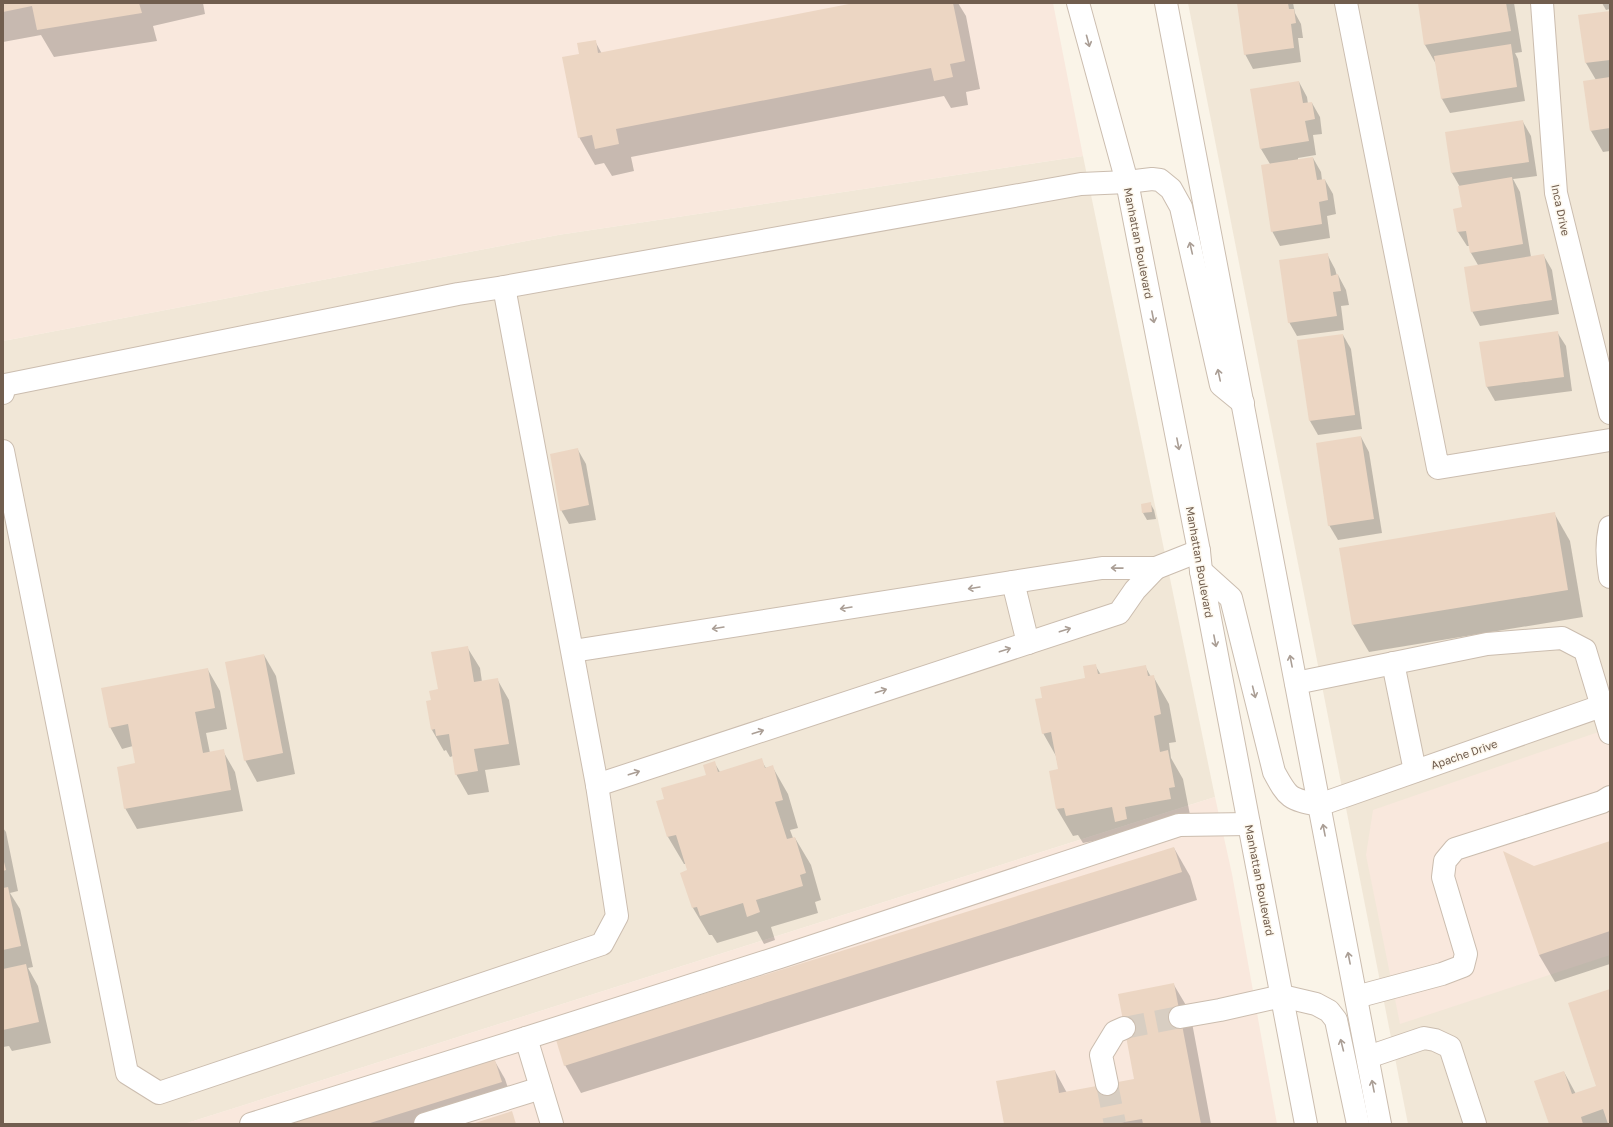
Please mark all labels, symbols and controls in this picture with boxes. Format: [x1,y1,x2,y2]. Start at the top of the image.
one-way arrow [1085,34,1092,47]
street label: Inca Drive [1549,183,1573,237]
street label: Manhattan Boulevard [1122,186,1156,300]
one-way arrow [1187,241,1195,254]
one-way arrow [1150,310,1158,323]
one-way arrow [1215,368,1223,381]
one-way arrow [1174,438,1182,451]
street label: Manhattan Boulevard [1184,505,1216,619]
one-way arrow [1111,564,1124,572]
one-way arrow [968,584,981,592]
one-way arrow [840,604,853,612]
one-way arrow [712,624,725,632]
one-way arrow [1059,626,1071,634]
one-way arrow [1211,634,1219,647]
one-way arrow [998,646,1010,654]
one-way arrow [1287,655,1295,668]
one-way arrow [1251,685,1259,698]
one-way arrow [875,687,888,694]
one-way arrow [751,728,764,735]
street label: Apache Drive [1429,737,1499,771]
one-way arrow [628,769,641,776]
street label: Manhattan Boulevard [1243,823,1277,937]
one-way arrow [1319,824,1327,837]
one-way arrow [1344,952,1352,965]
one-way arrow [1337,1039,1345,1052]
one-way arrow [1369,1080,1377,1093]

